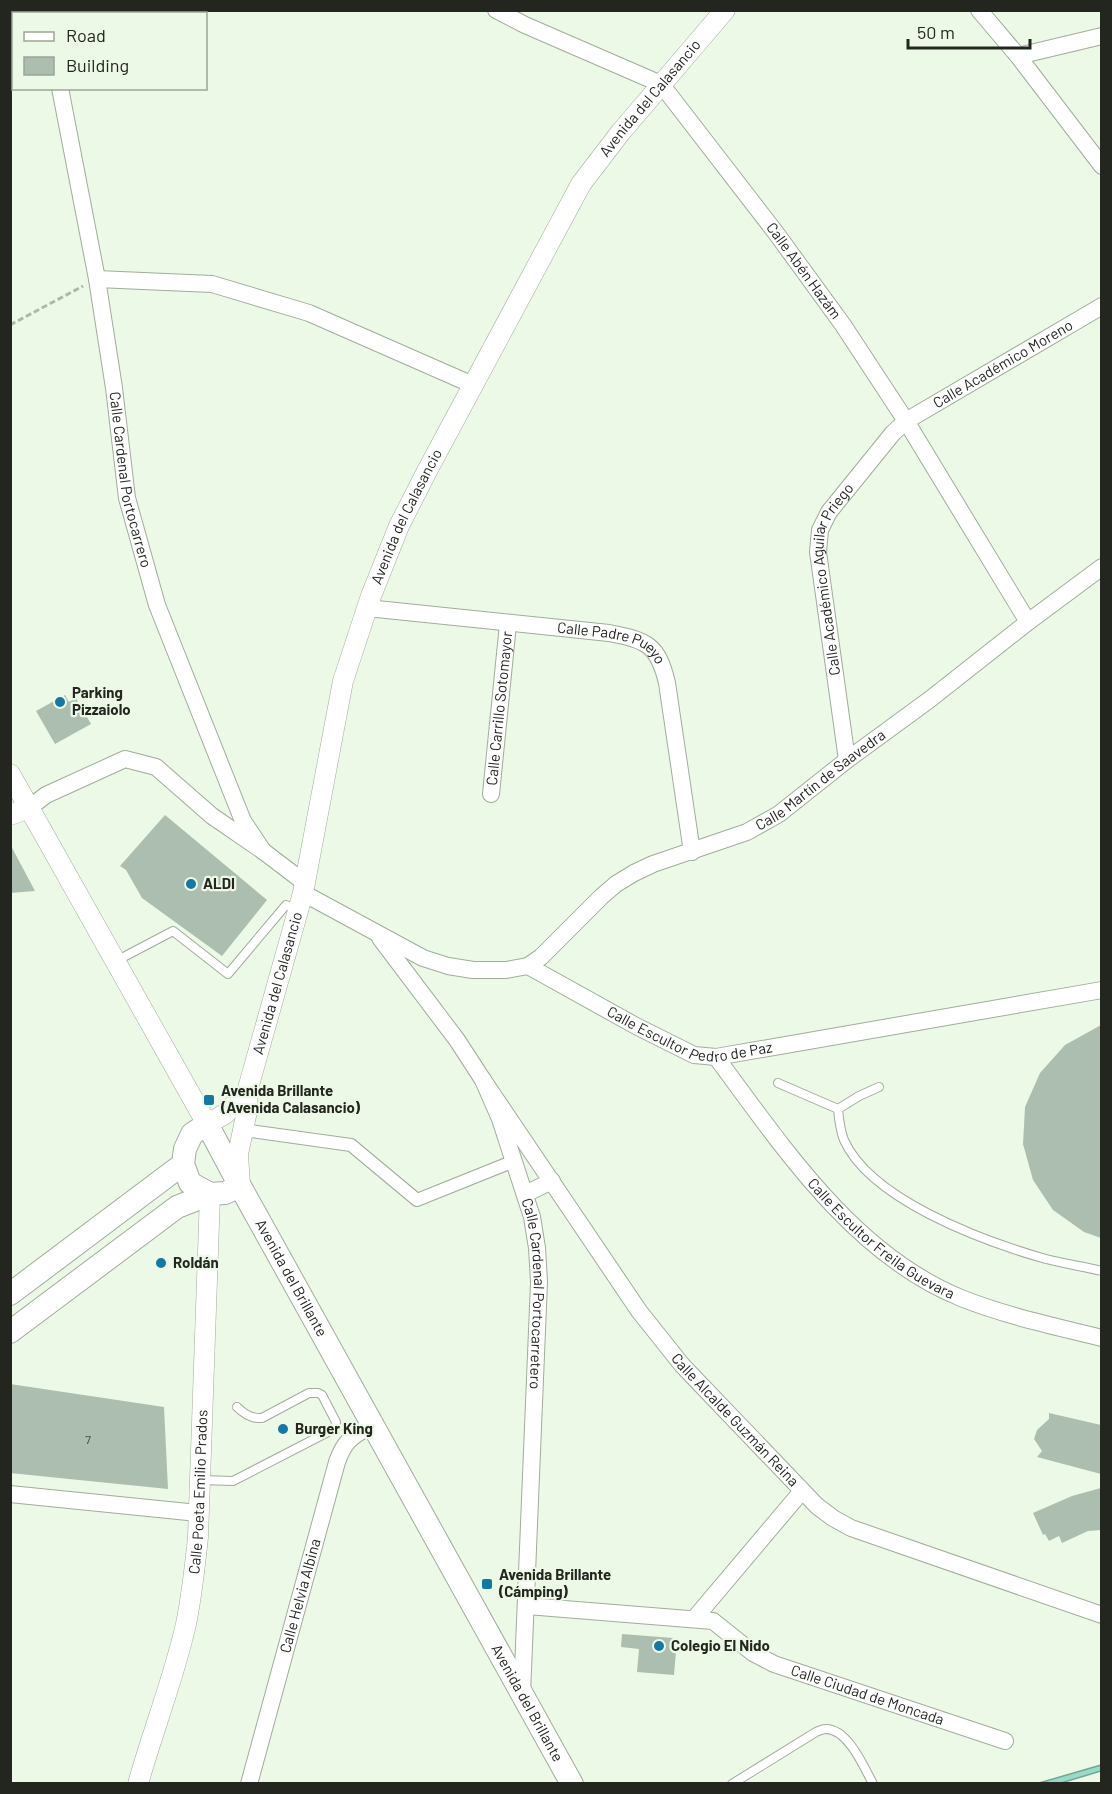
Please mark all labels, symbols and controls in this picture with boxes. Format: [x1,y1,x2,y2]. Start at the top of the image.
legend [12,12,207,90]
scale bar [908,12,1030,50]
text: 50 m [917,21,955,43]
text: Road [66,24,106,46]
street label: Avenida del Calasancio [595,35,704,160]
text: Building [66,54,129,76]
street label: Calle Abén Hazám [763,218,846,322]
street label: Calle Académico Moreno [929,315,1076,411]
street label: Calle Cardenal Portocarrero [106,390,156,569]
street label: Avenida del Calasancio [367,445,445,587]
street label: Calle Académico Aguilar Priego [808,479,857,677]
street label: Calle Padre Pueyo [556,618,670,667]
street label: Calle Carrillo Sotomayor [482,630,515,786]
place label: Parking Pizzaiolo [72,683,131,718]
marker: Parking Pizzaiolo [53,695,67,709]
street label: Calle Martín de Saavedra [752,725,888,834]
place label: ALDI [203,874,235,892]
marker: ALDI [184,877,198,891]
street label: Avenida del Calasancio [248,909,305,1056]
street label: Calle Escultor Pedro de Paz [604,1002,774,1065]
place label: Avenida Brillante (Avenida Calasancio) [220,1081,361,1116]
marker: Avenida Brillante (Avenida Calasancio) [202,1093,216,1107]
street label: Calle Escultor Freila Guevara [805,1174,958,1302]
street label: Calle Cardenal Portocarretero [518,1196,549,1390]
street label: Avenida del Brillante [252,1216,332,1340]
place label: Roldán [173,1253,219,1271]
marker: Roldán [154,1256,168,1270]
street label: Calle Alcalde Guzmán Reina [668,1349,803,1490]
street label: Calle Poeta Emilio Prados [184,1409,210,1575]
place label: Burger King [295,1419,373,1437]
marker: Burger King [276,1422,290,1436]
house number: 7 [85,1432,91,1446]
street label: Calle Helvia Albina [275,1536,324,1655]
place label: Avenida Brillante (Cámping) [498,1565,611,1600]
marker: Avenida Brillante (Cámping) [480,1577,494,1591]
place label: Colegio El Nido [671,1636,770,1654]
marker: Colegio El Nido [652,1639,666,1653]
street label: Avenida del Brillante [488,1641,568,1764]
street label: Calle Ciudad de Moncada [789,1660,947,1728]

